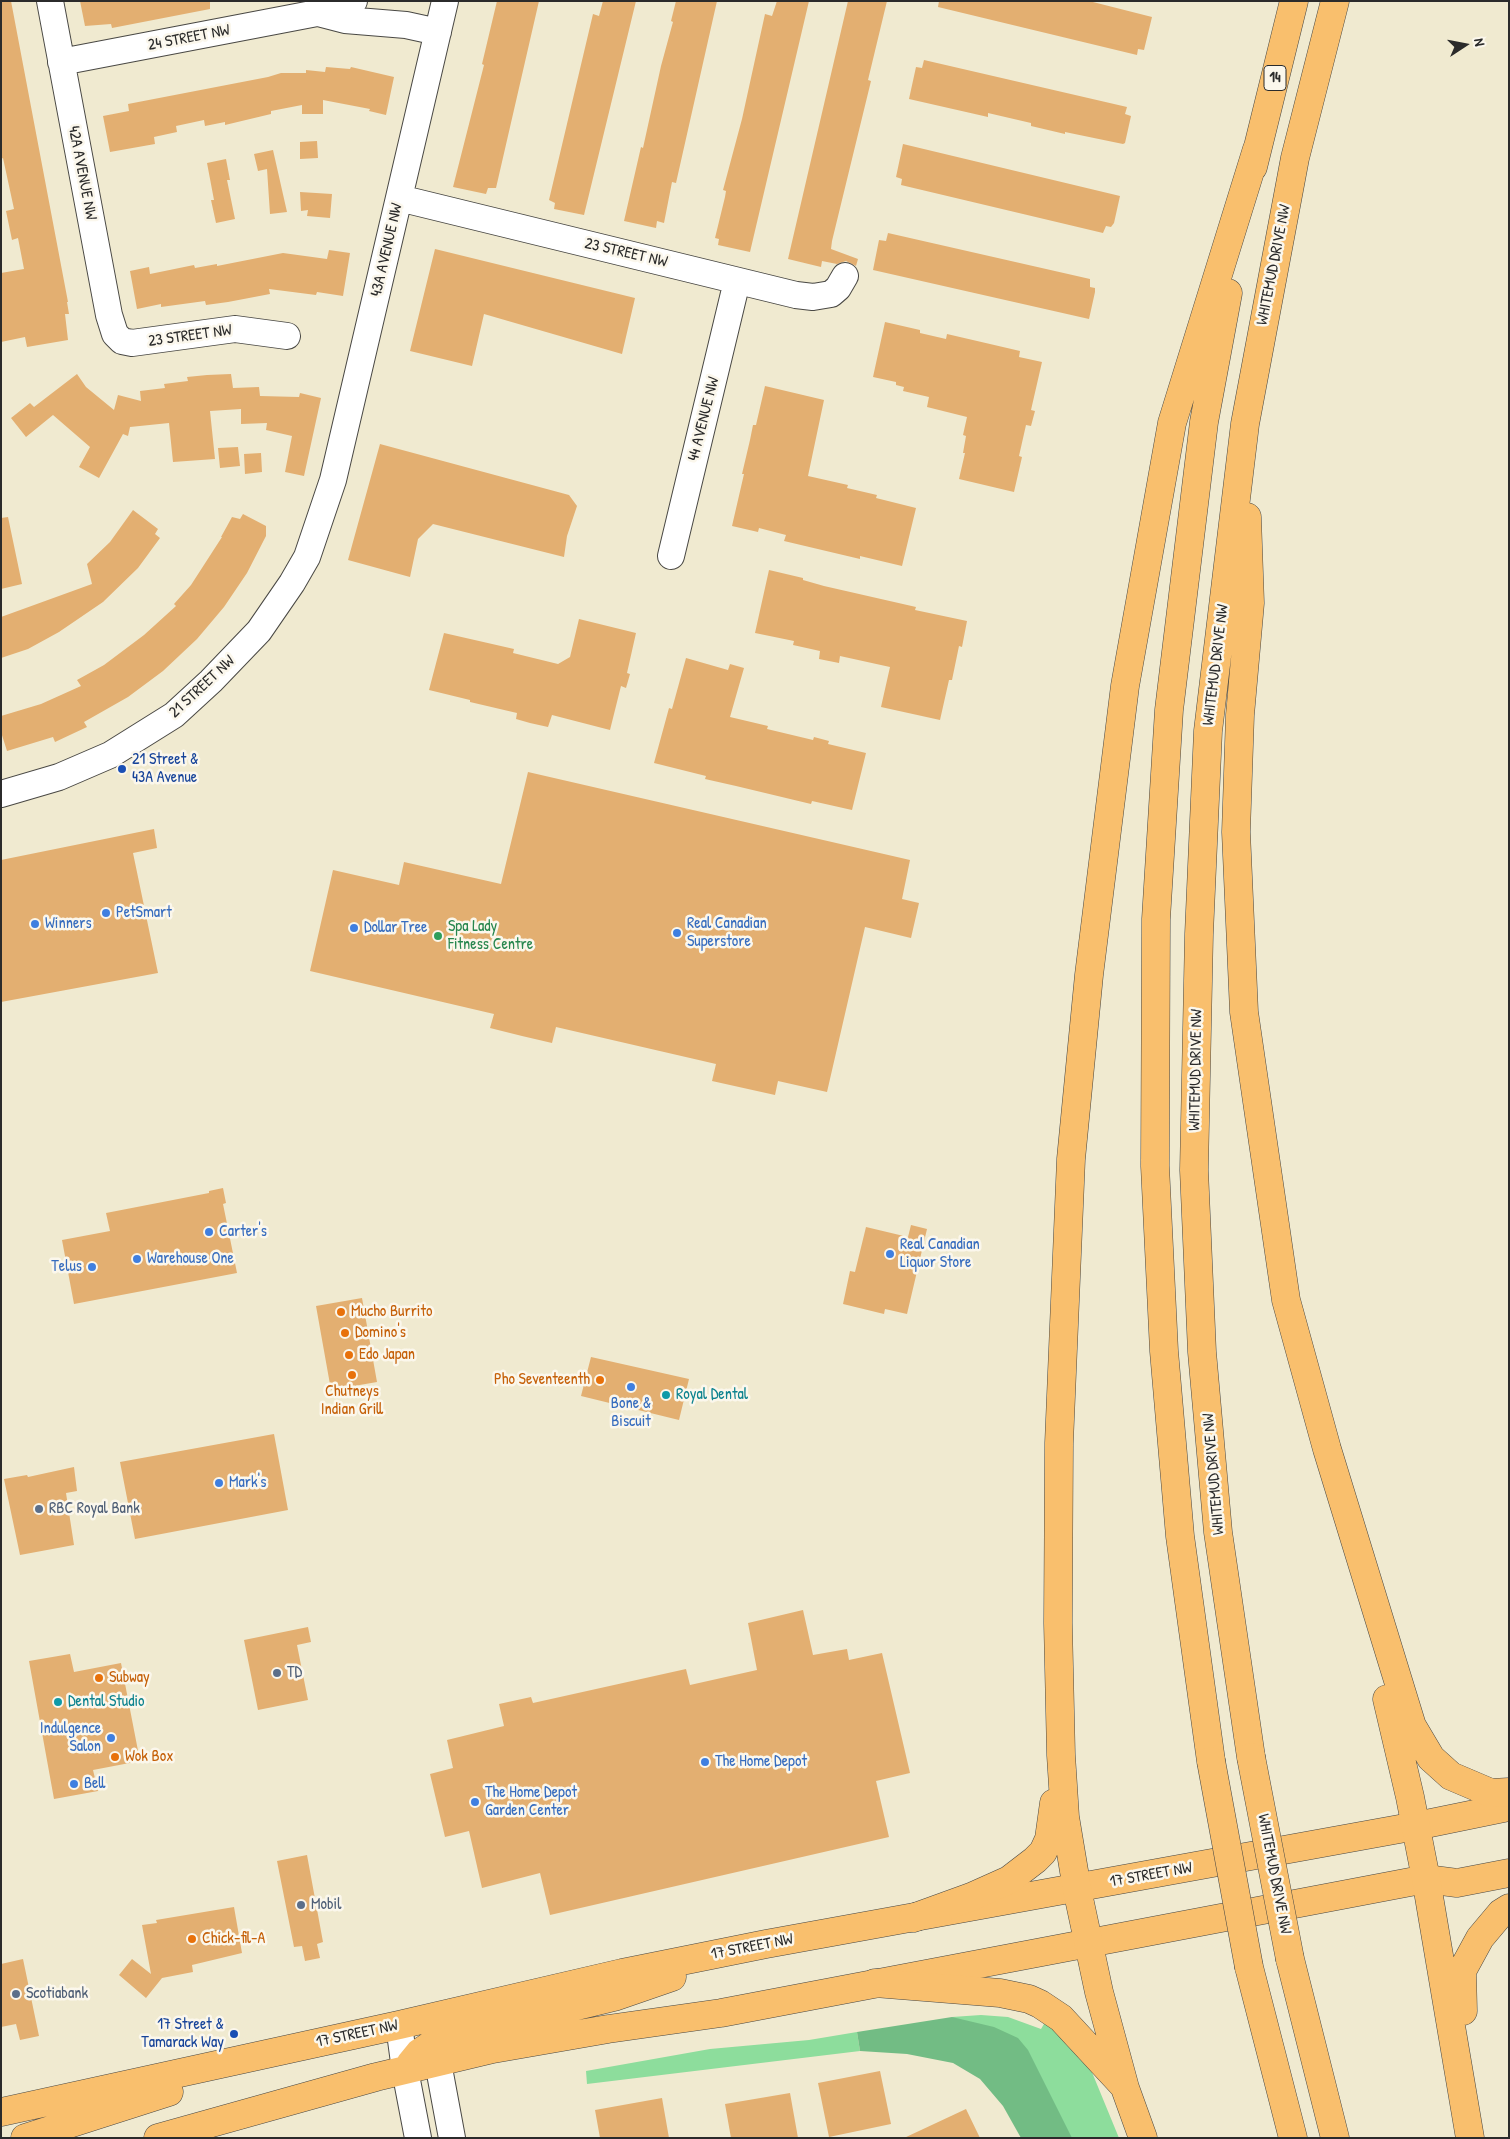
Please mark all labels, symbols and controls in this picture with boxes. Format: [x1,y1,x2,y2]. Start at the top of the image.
north arrow [1440,20,1490,70]
street label: 24 STREET NW [146,21,232,55]
text: N [1470,37,1490,48]
road number: 14 [1264,66,1286,90]
street label: 42A AVENUE NW [63,124,101,222]
street label: 43A AVENUE NW [367,202,407,298]
street label: WHITEMUD DRIVE NW [1253,203,1295,327]
street label: 23 STREET NW [583,234,669,272]
street label: 23 STREET NW [147,321,233,351]
street label: 44 AVENUE NW [684,375,724,463]
street label: WHITEMUD DRIVE NW [1199,603,1233,727]
street label: 21 STREET NW [165,652,239,722]
place label: 21 Street & 43A Avenue [132,750,198,788]
marker: 21 Street & 43A Avenue [116,763,128,775]
place label: PetSmart [116,903,172,923]
marker: PetSmart [100,907,112,919]
place label: Winners [45,914,92,934]
place label: Real Canadian Superstore [687,914,767,952]
place label: Spa Lady Fitness Centre [448,917,533,955]
marker: Winners [29,918,41,930]
place label: Dollar Tree [364,918,427,938]
marker: Dollar Tree [348,922,360,934]
marker: Real Canadian Superstore [671,927,683,939]
marker: Spa Lady Fitness Centre [432,930,444,942]
street label: WHITEMUD DRIVE NW [1185,1009,1207,1131]
place label: Carter's [219,1222,267,1242]
marker: Carter's [203,1226,215,1238]
place label: Real Canadian Liquor Store [900,1235,980,1273]
marker: Real Canadian Liquor Store [884,1248,896,1260]
place label: Warehouse One [147,1249,234,1269]
marker: Warehouse One [131,1253,143,1265]
place label: Telus [51,1257,82,1277]
marker: Telus [86,1261,98,1273]
place label: Mucho Burrito [351,1302,432,1322]
marker: Mucho Burrito [335,1306,347,1318]
place label: Domino's [355,1323,406,1343]
marker: Domino's [339,1327,351,1339]
place label: Edo Japan [359,1345,415,1365]
marker: Edo Japan [343,1349,355,1361]
marker: Chutneys Indian Grill [346,1369,358,1381]
place label: Pho Seventeenth [494,1370,590,1390]
marker: Pho Seventeenth [594,1374,606,1386]
marker: Bone & Biscuit [625,1381,637,1393]
place label: Chutneys Indian Grill [321,1382,383,1420]
place label: Royal Dental [676,1385,748,1405]
marker: Royal Dental [660,1389,672,1401]
place label: Bone & Biscuit [611,1394,651,1432]
street label: WHITEMUD DRIVE NW [1199,1412,1229,1536]
place label: Mark's [229,1473,266,1493]
marker: Mark's [213,1477,225,1489]
place label: RBC Royal Bank [49,1499,140,1519]
marker: RBC Royal Bank [33,1503,45,1515]
place label: TD [287,1663,302,1683]
marker: TD [271,1667,283,1679]
place label: Subway [109,1668,150,1688]
marker: Subway [93,1672,105,1684]
place label: Dental Studio [68,1692,144,1712]
marker: Dental Studio [52,1696,64,1708]
place label: Indulgence Salon [40,1719,101,1757]
marker: Indulgence Salon [105,1732,117,1744]
place label: Wok Box [125,1747,173,1767]
marker: Wok Box [109,1751,121,1763]
place label: The Home Depot [715,1752,807,1772]
marker: The Home Depot [699,1756,711,1768]
place label: Bell [84,1774,105,1794]
marker: Bell [68,1778,80,1790]
place label: The Home Depot Garden Center [485,1783,577,1821]
marker: The Home Depot Garden Center [469,1796,481,1808]
street label: WHITEMUD DRIVE NW [1253,1812,1295,1936]
street label: 17 STREET NW [1108,1858,1194,1892]
place label: Mobil [311,1895,341,1915]
marker: Mobil [295,1899,307,1911]
place label: Chick-fil-A [202,1929,265,1949]
street label: 17 STREET NW [709,1930,795,1964]
marker: Chick-fil-A [186,1933,198,1945]
place label: Scotiabank [26,1984,88,2004]
marker: Scotiabank [10,1988,22,2000]
place label: 17 Street & Tamarack Way [141,2015,224,2053]
street label: 17 STREET NW [314,2016,400,2052]
marker: 17 Street & Tamarack Way [228,2028,240,2040]

